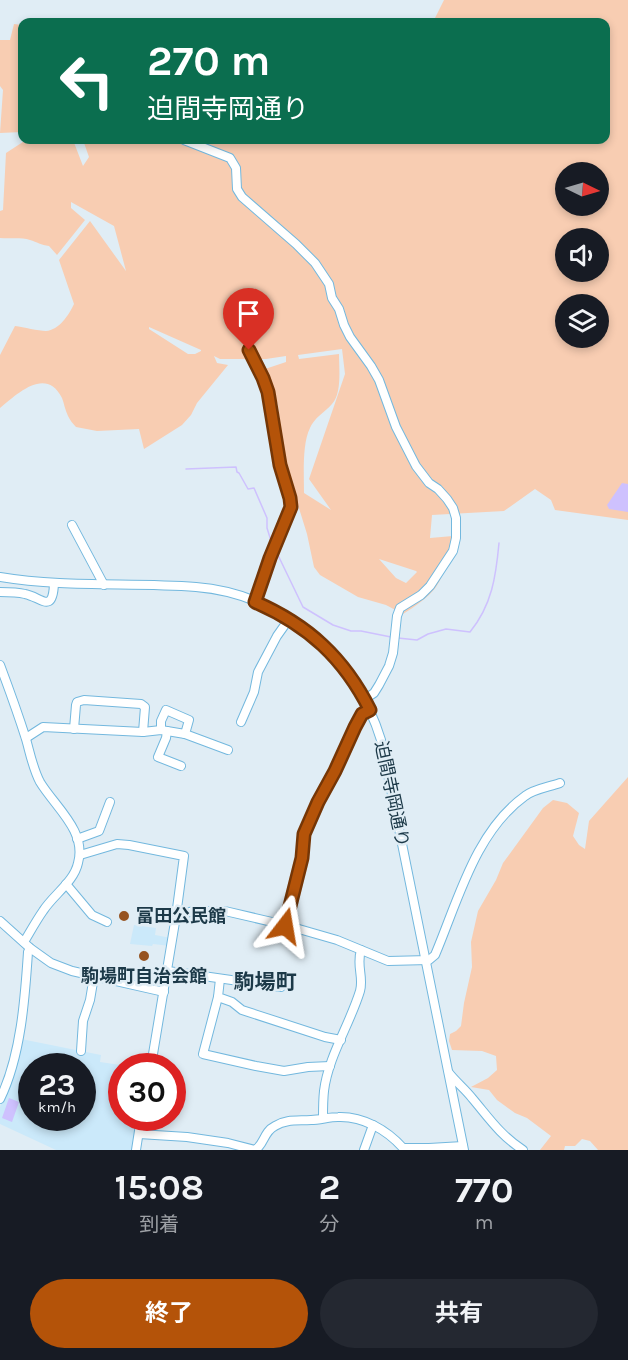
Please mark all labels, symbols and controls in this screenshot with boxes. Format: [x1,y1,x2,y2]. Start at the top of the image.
text: 270 m [147,36,270,86]
icon: left [48,42,126,120]
text: 迫間寺岡通り [147,93,309,125]
north arrow [555,162,609,216]
map controls [555,162,609,348]
button: sound [555,228,609,282]
pin [223,288,274,350]
button: layers [555,294,609,348]
icon: arrive [232,297,265,330]
street label: 迫間寺岡通り [370,739,414,849]
position arrow [253,894,317,958]
place label: 富田公民館 [136,905,226,927]
marker: 富田公民館 [117,909,131,923]
marker: 駒場町自治会館 [137,949,151,963]
place label: 駒場町自治会館 [81,965,207,987]
district label: 駒場町 [234,970,297,994]
speed limit sign: 30 [108,1053,186,1131]
text: 23 [39,1067,75,1103]
text: km/h [38,1098,76,1116]
text: 15:08 [115,1166,204,1208]
text: 2 [319,1166,340,1208]
text: 770 [455,1169,513,1211]
text: m [475,1211,494,1234]
text: 到着 [139,1213,179,1236]
text: 分 [319,1213,339,1236]
button: 終了 [30,1279,308,1348]
button: 共有 [320,1279,598,1348]

